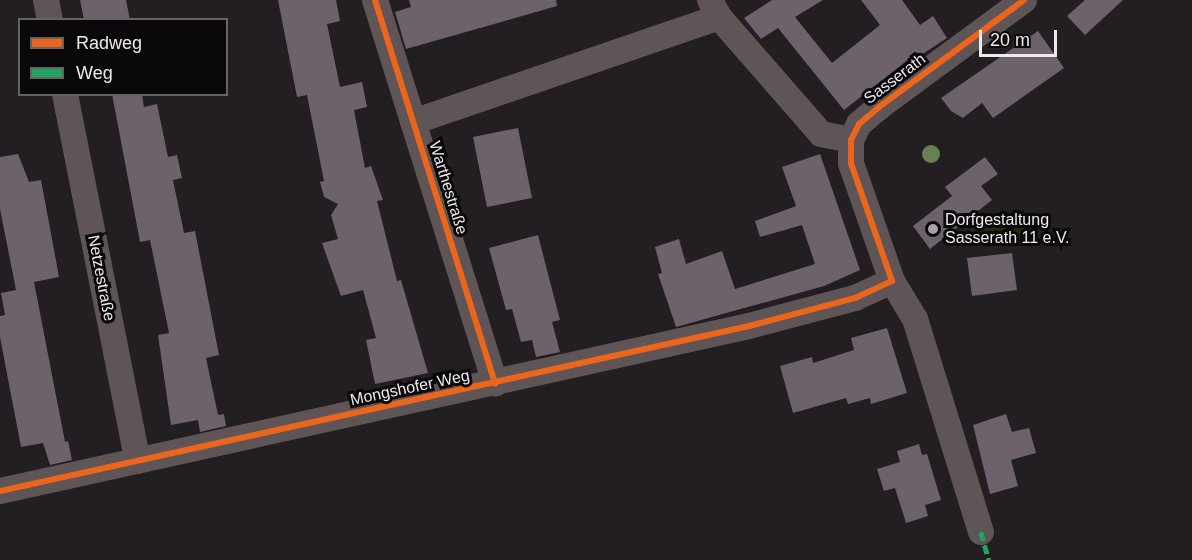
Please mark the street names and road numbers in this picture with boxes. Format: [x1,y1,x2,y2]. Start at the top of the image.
street label: Sasserath [860,50,930,108]
street label: Warthestraße [425,139,471,237]
street label: Netzestraße [83,233,119,323]
street label: Mongshofer Weg [349,366,471,410]

